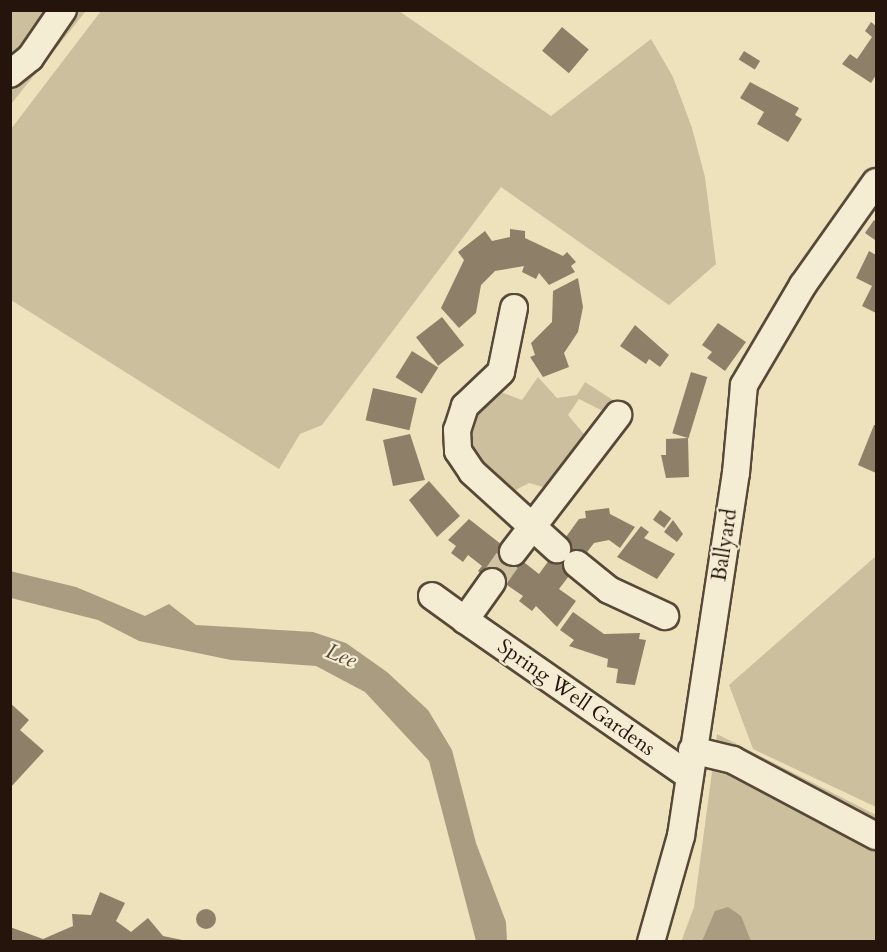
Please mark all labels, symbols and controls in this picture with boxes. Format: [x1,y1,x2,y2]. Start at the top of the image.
street label: Ballyard [707,507,743,583]
street label: Spring Well Gardens [492,634,660,762]
water label: Lee [322,638,360,674]

